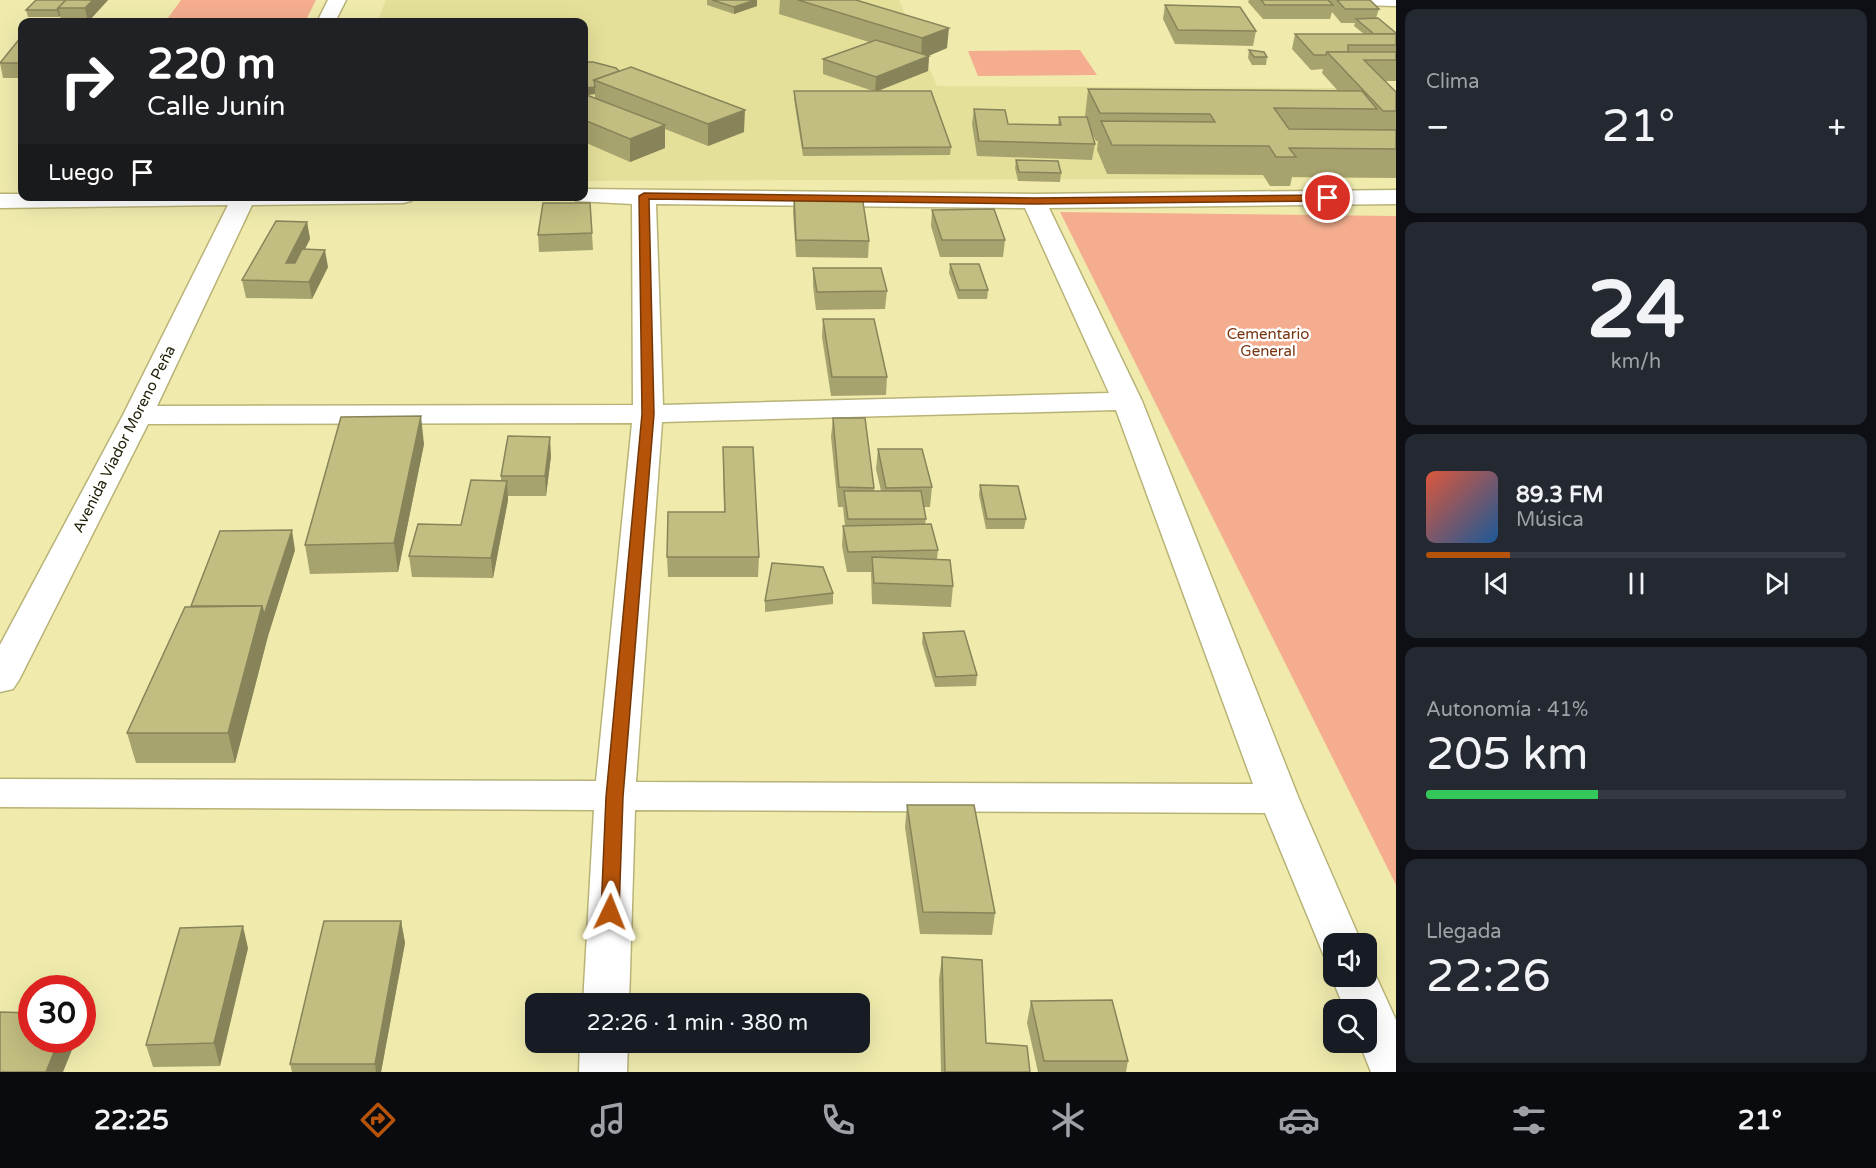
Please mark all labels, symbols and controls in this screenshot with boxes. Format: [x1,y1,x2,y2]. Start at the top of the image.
text: 220 m [147,39,276,90]
icon: right [48,42,126,120]
text: Clima [1426,70,1479,94]
text: Calle Junín [147,90,285,123]
text: 21° [1602,100,1675,154]
text: − [1426,108,1450,147]
text: + [1827,108,1846,147]
icon: arrive [126,156,159,189]
text: Luego [48,160,114,186]
pin [1302,172,1353,223]
icon: arrive [1311,181,1344,214]
text: 24 [1587,264,1685,358]
park label: Cementario General [1227,325,1309,360]
street label: Avenida Viador Moreno Peña [69,342,179,536]
text: km/h [1611,350,1661,374]
text: 89.3 FM [1516,482,1604,508]
text: Música [1516,508,1584,532]
icon: previous [1480,567,1513,600]
icon: pause [1620,567,1653,600]
icon: next [1760,567,1793,600]
text: Autonomía · 41% [1426,698,1588,722]
text: 205 km [1426,728,1588,782]
position arrow [578,880,642,944]
text: Llegada [1426,920,1502,944]
map controls [1323,933,1377,1053]
button: sound [1323,933,1377,987]
text: 22:26 [1426,950,1551,1004]
speed limit sign: 30 [18,975,96,1053]
button: search [1323,999,1377,1053]
text: 22:26 · 1 min · 380 m [587,1010,808,1036]
icon: directions [357,1099,399,1141]
icon: music [587,1099,629,1141]
icon: phone [817,1099,859,1141]
icon: climate [1047,1099,1089,1141]
icon: car [1278,1099,1320,1141]
icon: filters [1508,1099,1550,1141]
text: 22:25 [94,1104,169,1137]
text: 21° [1738,1104,1782,1137]

